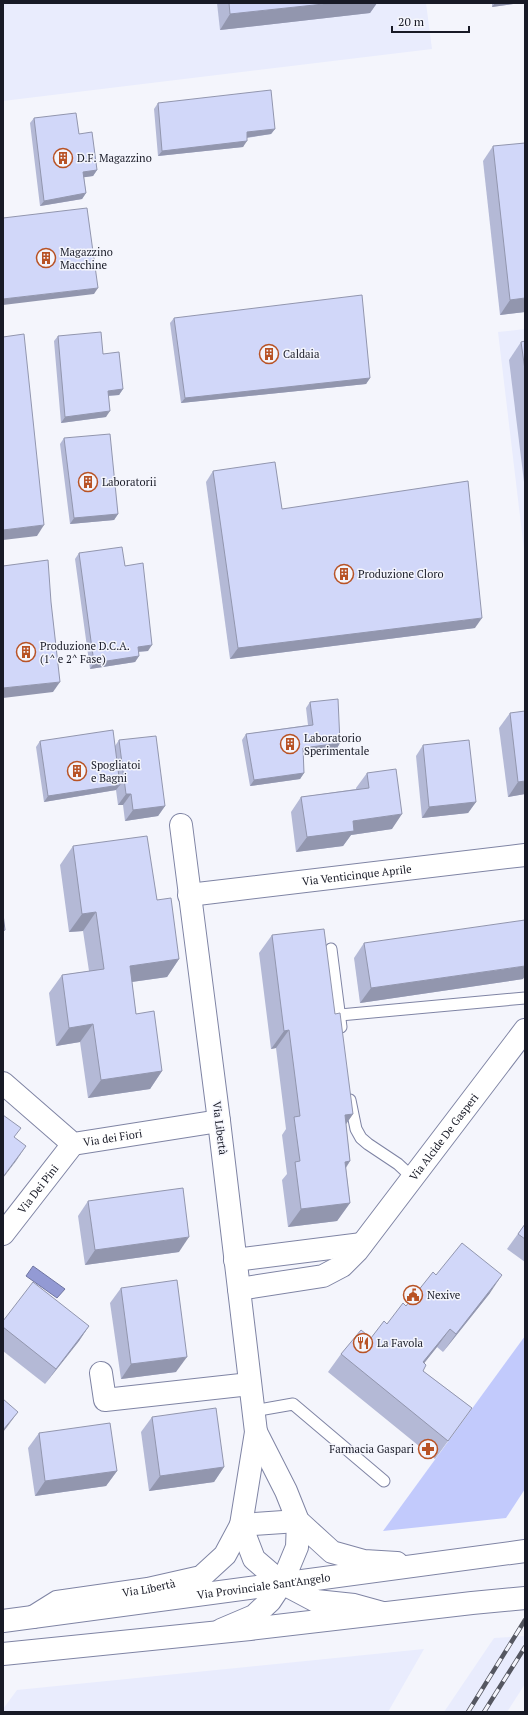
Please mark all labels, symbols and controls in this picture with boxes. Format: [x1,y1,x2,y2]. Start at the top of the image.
scale bar [392,8,469,34]
text: 20 m [398,14,425,29]
building icon: D.F. Magazzino [52,147,74,169]
place label: D.F. Magazzino [77,151,152,165]
place label: Magazzino Macchine [60,245,113,272]
building icon: Magazzino Macchine [35,247,57,269]
building icon: Caldaia [258,343,280,365]
place label: Caldaia [283,347,320,361]
building icon: Laboratorii [77,471,99,493]
place label: Laboratorii [102,475,156,489]
building icon: Produzione Cloro [333,563,355,585]
place label: Produzione Cloro [358,567,444,581]
place label: Produzione D.C.A. (1^ e 2^ Fase) [40,639,130,666]
building icon: Produzione D.C.A. (1^ e 2^ Fase) [15,641,37,663]
place label: Laboratorio Sperimentale [304,731,370,758]
building icon: Laboratorio Sperimentale [279,733,301,755]
place label: Spogliatoi e Bagni [91,758,141,785]
building icon: Spogliatoi e Bagni [66,760,88,782]
street label: Via Venticinque Aprile [301,861,413,888]
street label: Via Alcide De Gasperi [406,1091,481,1183]
street label: Via Libertà [210,1100,230,1156]
street label: Via dei Fiori [82,1126,143,1149]
street label: Via Dei Pini [15,1162,61,1216]
public building icon: Nexive [402,1284,424,1306]
place label: Nexive [427,1288,461,1302]
restaurant icon: La Favola [352,1332,374,1354]
place label: La Favola [377,1336,424,1350]
pharmacy icon: Farmacia Gaspari [417,1438,439,1460]
place label: Farmacia Gaspari [329,1442,414,1456]
street label: Via Provinciale Sant'Angelo [196,1570,331,1602]
street label: Via Libertà [121,1576,177,1600]

